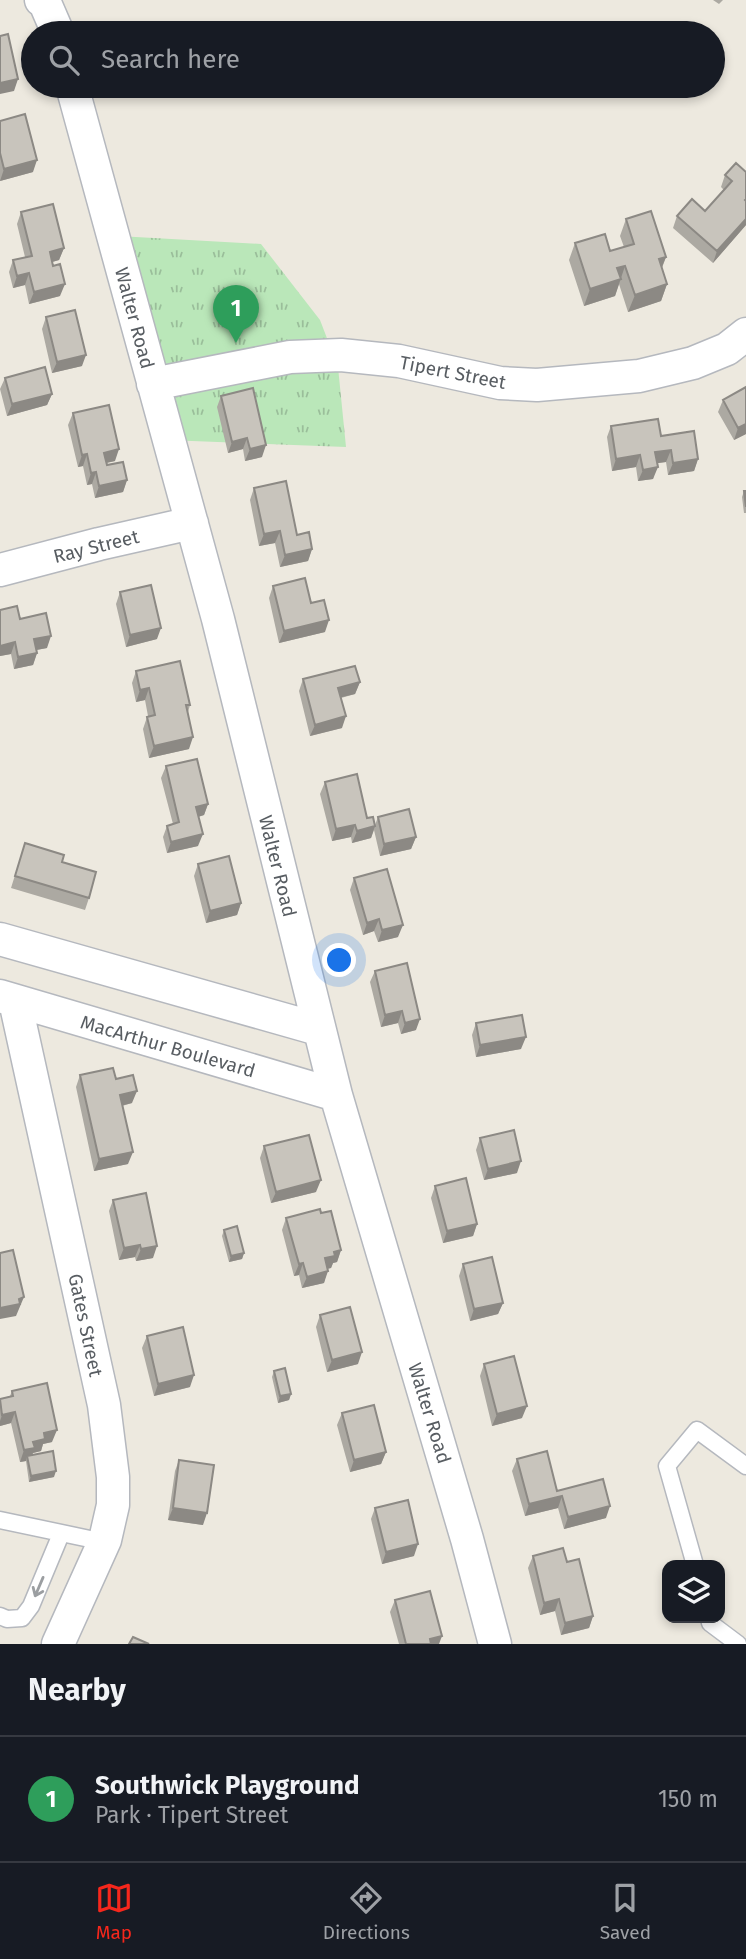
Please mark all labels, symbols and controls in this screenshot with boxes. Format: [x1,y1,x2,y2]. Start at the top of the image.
search box [21,21,725,98]
icon: search [45,41,83,79]
text: Search here [101,44,240,75]
street label: Walter Road [110,265,159,371]
pin: 1 [213,285,259,343]
street label: Tipert Street [398,351,508,394]
street label: Ray Street [51,525,141,568]
street label: Walter Road [254,813,301,919]
your location [322,943,356,977]
street label: MacArthur Boulevard [78,1011,258,1082]
street label: Gates Street [63,1271,108,1379]
street label: Walter Road [403,1360,456,1466]
map controls [662,1560,725,1623]
button: layers [662,1560,725,1623]
one-way arrow [31,1576,44,1598]
text: Nearby [28,1672,126,1708]
text: Southwick Playground [95,1770,360,1801]
text: 1 [46,1785,56,1813]
text: 150 m [658,1785,718,1813]
text: Park · Tipert Street [95,1801,288,1829]
tab: Map [95,1879,133,1944]
tab: Directions [323,1879,410,1944]
tab: Saved [600,1879,651,1944]

